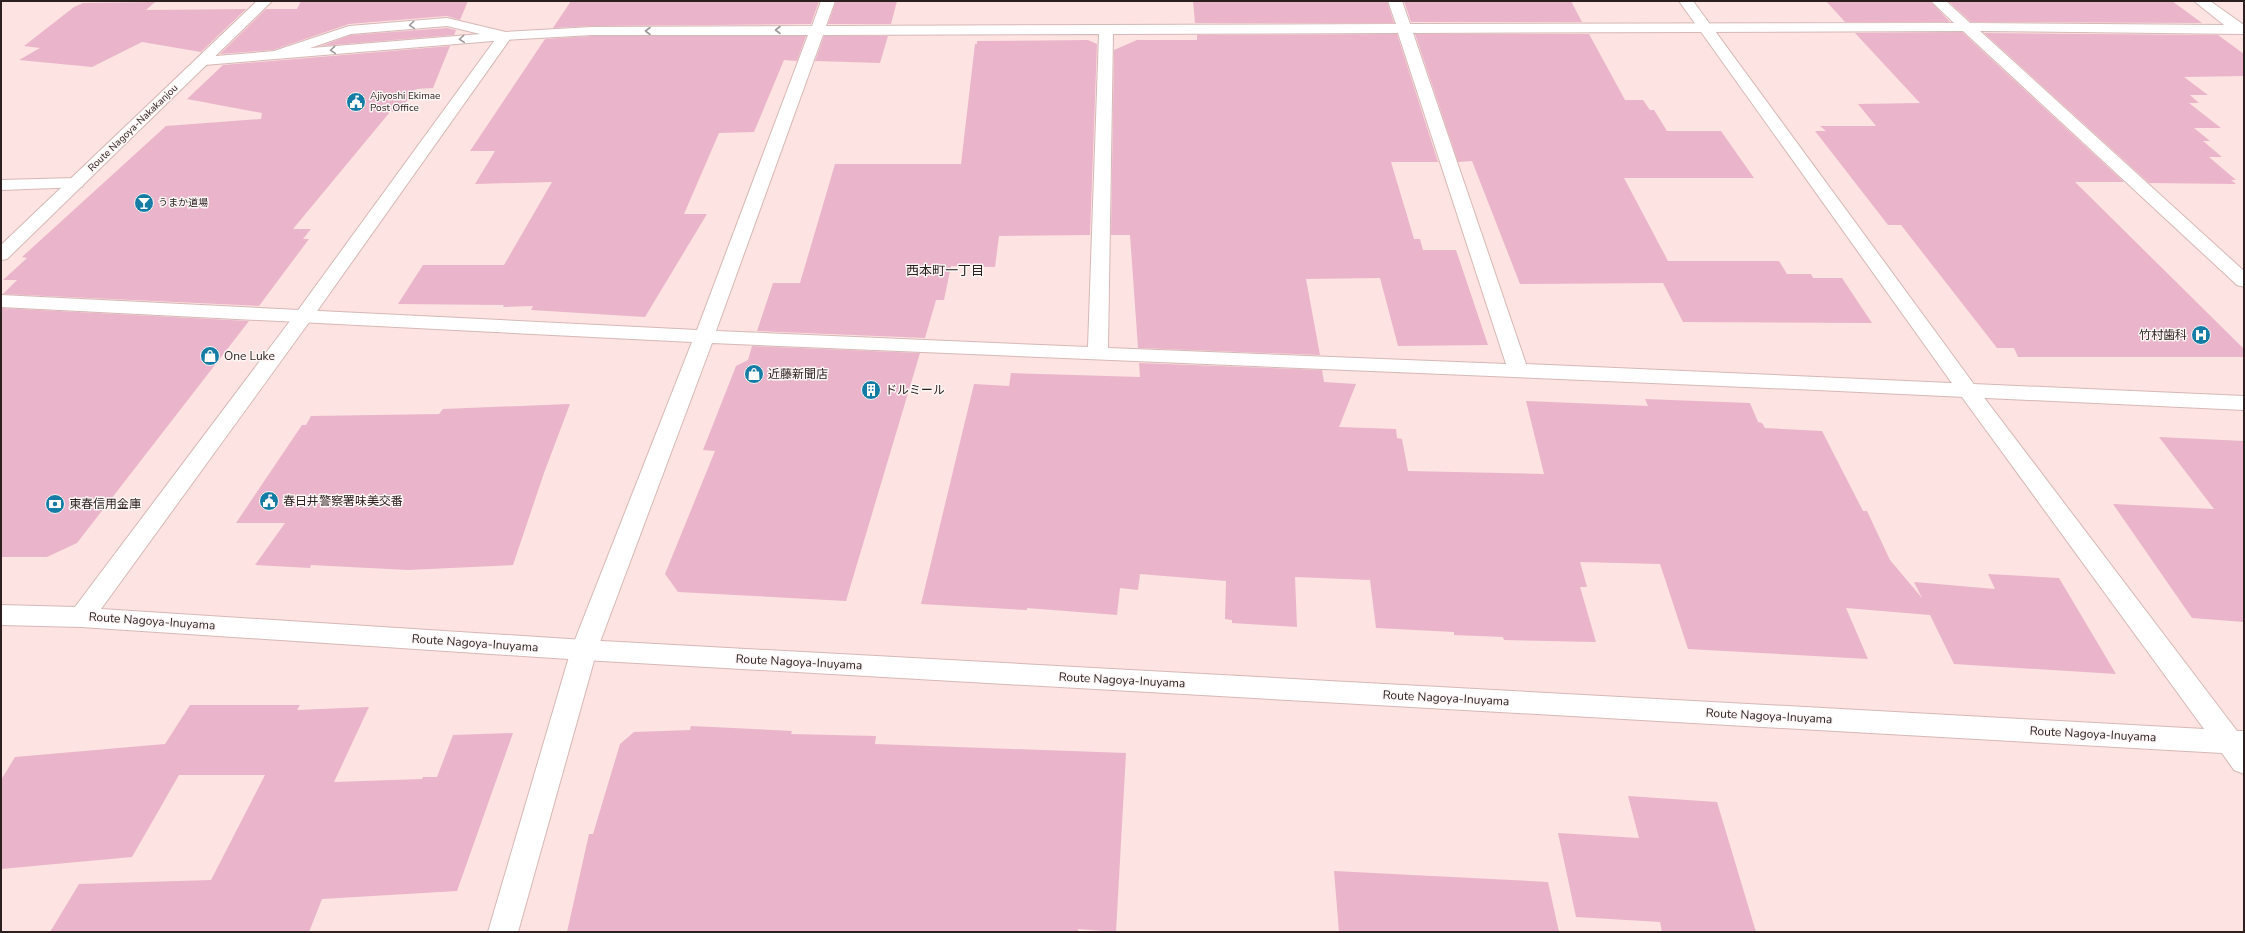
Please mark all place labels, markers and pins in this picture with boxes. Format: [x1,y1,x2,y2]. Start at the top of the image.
place label: Ajiyoshi Ekimae Post Office [370,89,440,115]
public building icon: Ajiyoshi Ekimae Post Office [345,91,367,113]
bar icon: うまか道場 [133,192,155,214]
place label: うまか道場 [158,196,208,210]
hospital icon: 竹村歯科 [2190,324,2212,346]
place label: 竹村歯科 [2139,327,2187,343]
shop icon: One Luke [199,345,221,367]
place label: One Luke [224,348,275,364]
shop icon: 近藤新聞店 [743,363,765,385]
place label: 近藤新聞店 [768,366,828,382]
building icon: ドルミール [860,379,882,401]
place label: ドルミール [885,382,945,398]
public building icon: 春日井警察署味美交番 [258,490,280,512]
bank icon: 東春信用金庫 [44,493,66,515]
place label: 春日井警察署味美交番 [283,493,403,509]
place label: 東春信用金庫 [69,496,141,512]

